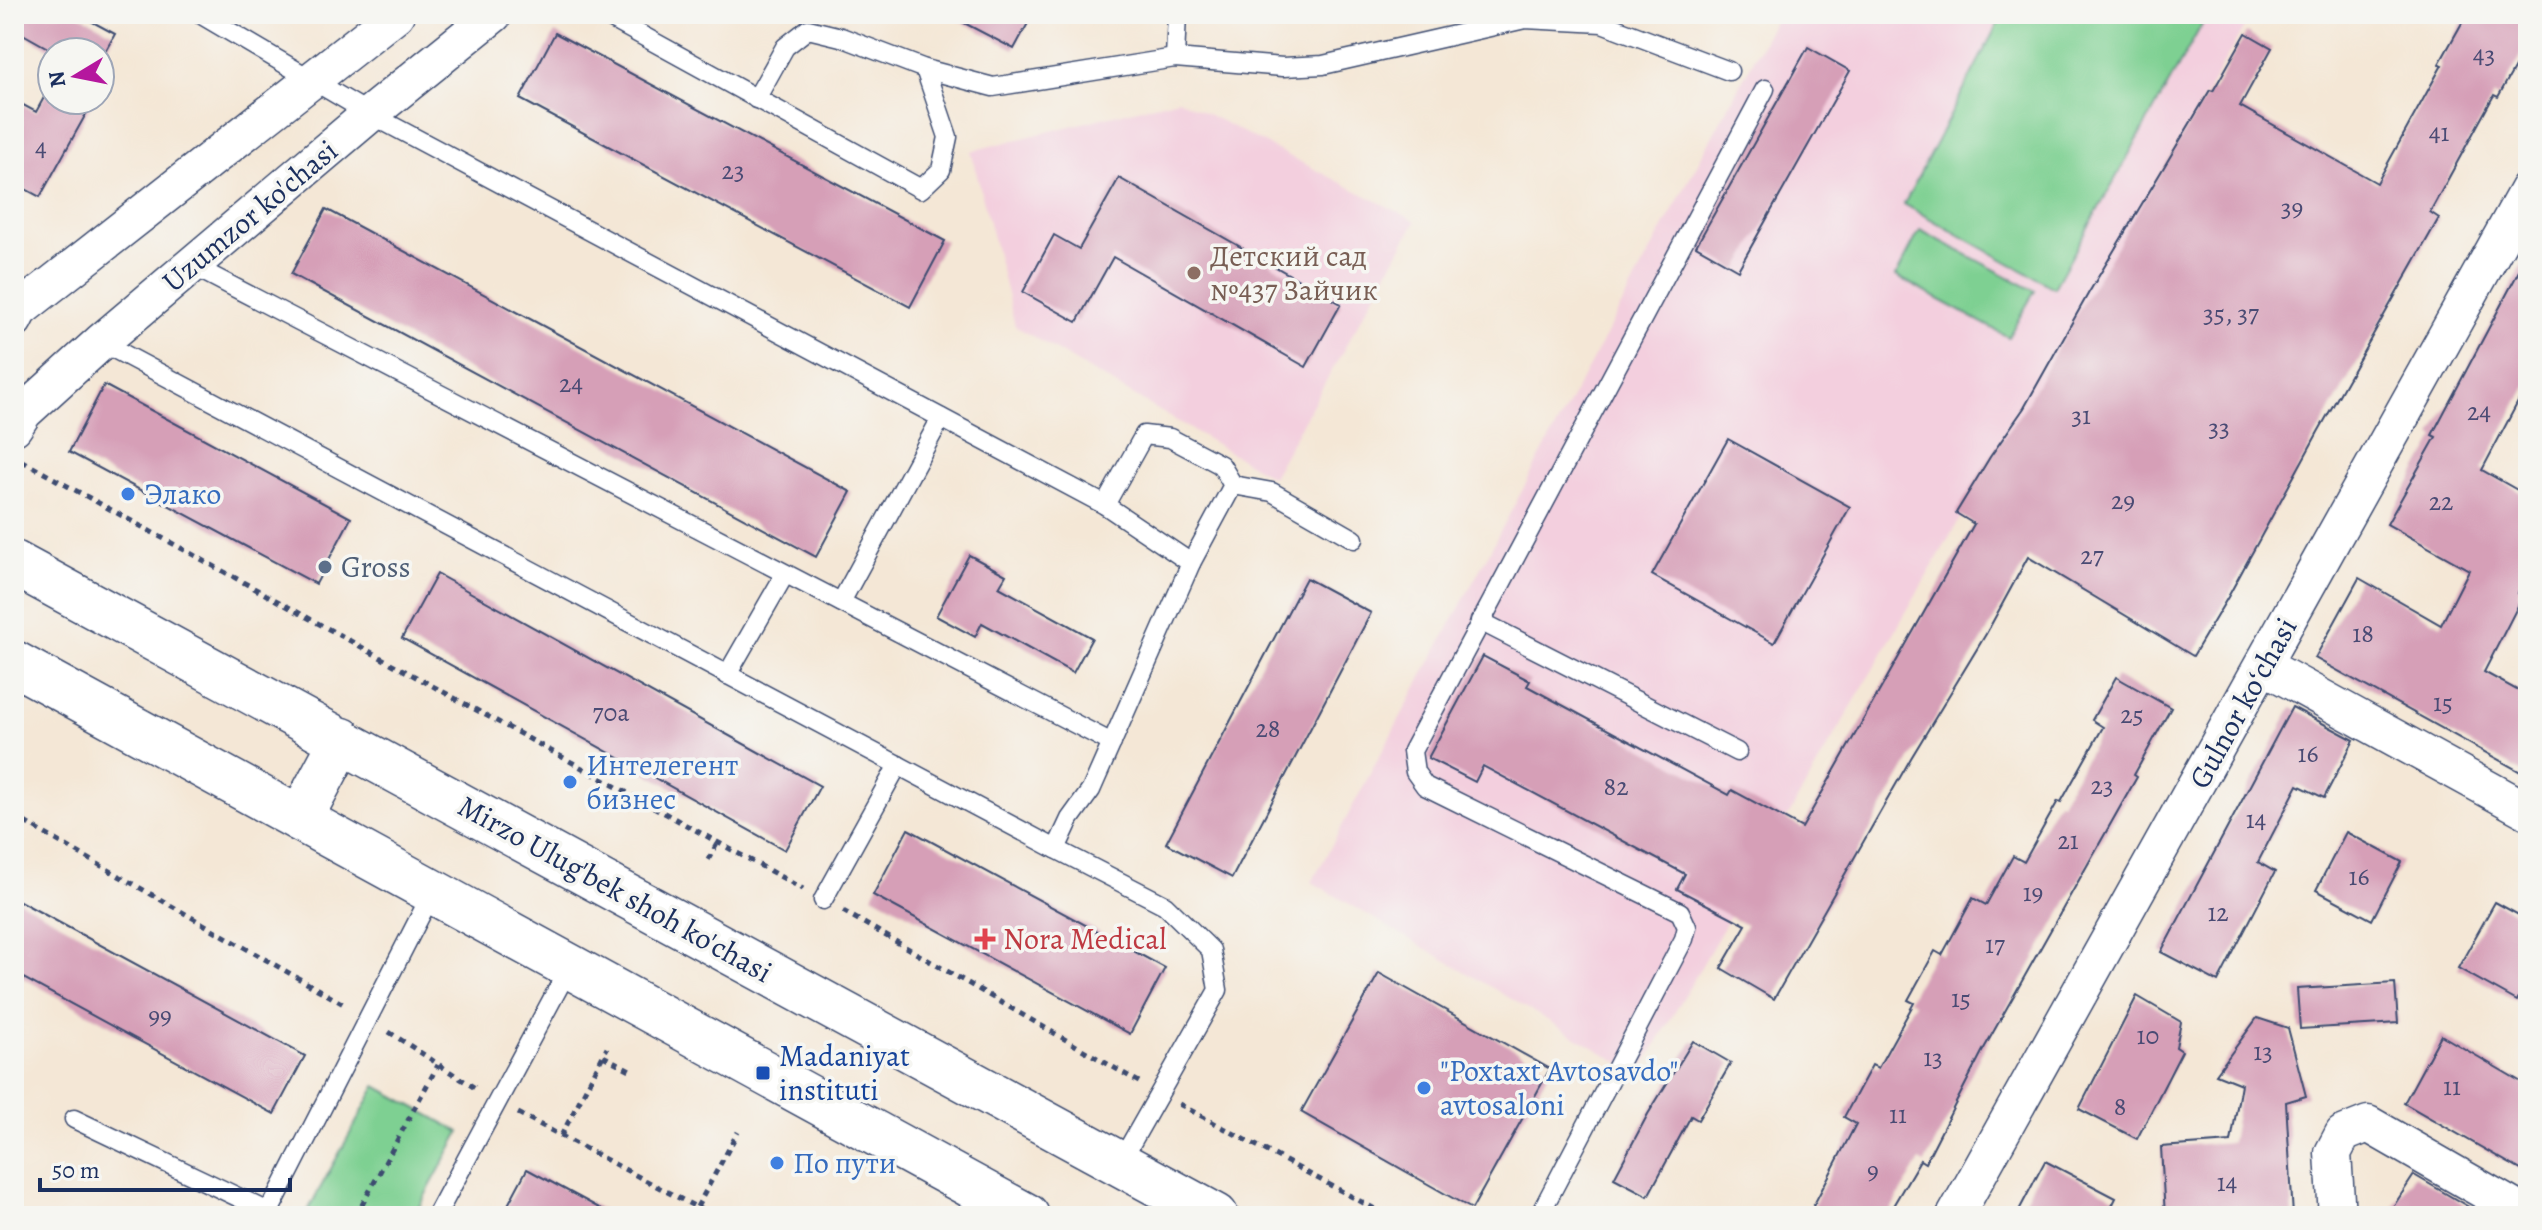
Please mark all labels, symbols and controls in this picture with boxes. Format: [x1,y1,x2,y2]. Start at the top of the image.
north arrow [36,36,116,116]
house number: 43 [2473,37,2495,72]
text: N [41,69,73,90]
house number: 41 [2429,115,2449,150]
house number: 4 [35,130,47,165]
street label: Uzumzor ko'chasi [154,131,346,301]
house number: 23 [721,153,745,188]
house number: 39 [2281,190,2303,225]
place label: Детский сад №437 Зайчик [1210,236,1378,310]
marker: Детский сад №437 Зайчик [1185,264,1203,282]
house number: 35, 37 [2203,296,2259,331]
house number: 24 [559,366,583,401]
house number: 24 [2467,394,2491,429]
house number: 31 [2071,398,2091,433]
house number: 33 [2208,410,2230,445]
place label: Элако [144,474,221,514]
house number: 29 [2111,483,2135,518]
house number: 22 [2429,484,2453,519]
marker: Элако [119,485,137,503]
house number: 27 [2080,538,2104,573]
place label: Gross [341,547,411,587]
marker: Gross [316,558,334,576]
street label: Gulnor koʻchasi [2180,610,2306,796]
house number: 18 [2352,616,2374,651]
house number: 15 [2433,685,2453,720]
house number: 70а [593,695,629,730]
house number: 25 [2120,697,2144,732]
house number: 28 [1256,711,1280,746]
house number: 16 [2298,736,2318,771]
place label: Интелегент бизнес [586,745,738,819]
house number: 23 [2090,768,2114,803]
house number: 82 [1604,769,1628,804]
marker: Интелегент бизнес [561,773,579,791]
street label: Mirzo Ulug'bek shoh ko'chasi [451,786,779,992]
house number: 14 [2246,802,2267,837]
house number: 21 [2057,823,2079,858]
house number: 16 [2349,859,2369,894]
house number: 19 [2023,875,2043,910]
house number: 12 [2207,895,2229,930]
place label: Nora Medical [1003,919,1167,959]
house number: 17 [1985,927,2005,962]
marker: Nora Medical [974,928,996,950]
house number: 15 [1951,981,1971,1016]
house number: 99 [148,998,172,1033]
house number: 10 [2137,1018,2159,1053]
house number: 13 [2253,1034,2273,1069]
place label: Madaniyat instituti [779,1036,910,1110]
house number: 13 [1923,1040,1943,1075]
place label: "Poxtaxt Avtosavdo" avtosaloni [1440,1051,1678,1125]
marker: Madaniyat instituti [754,1064,772,1082]
house number: 11 [2443,1069,2461,1104]
marker: "Poxtaxt Avtosavdo" avtosaloni [1415,1079,1433,1097]
house number: 8 [2114,1089,2126,1124]
house number: 11 [1889,1097,1907,1132]
scale bar [40,1142,290,1192]
place label: По пути [793,1143,896,1183]
house number: 9 [1867,1153,1879,1188]
text: 50 m [52,1154,100,1186]
marker: По пути [768,1154,786,1172]
house number: 14 [2217,1165,2238,1200]

